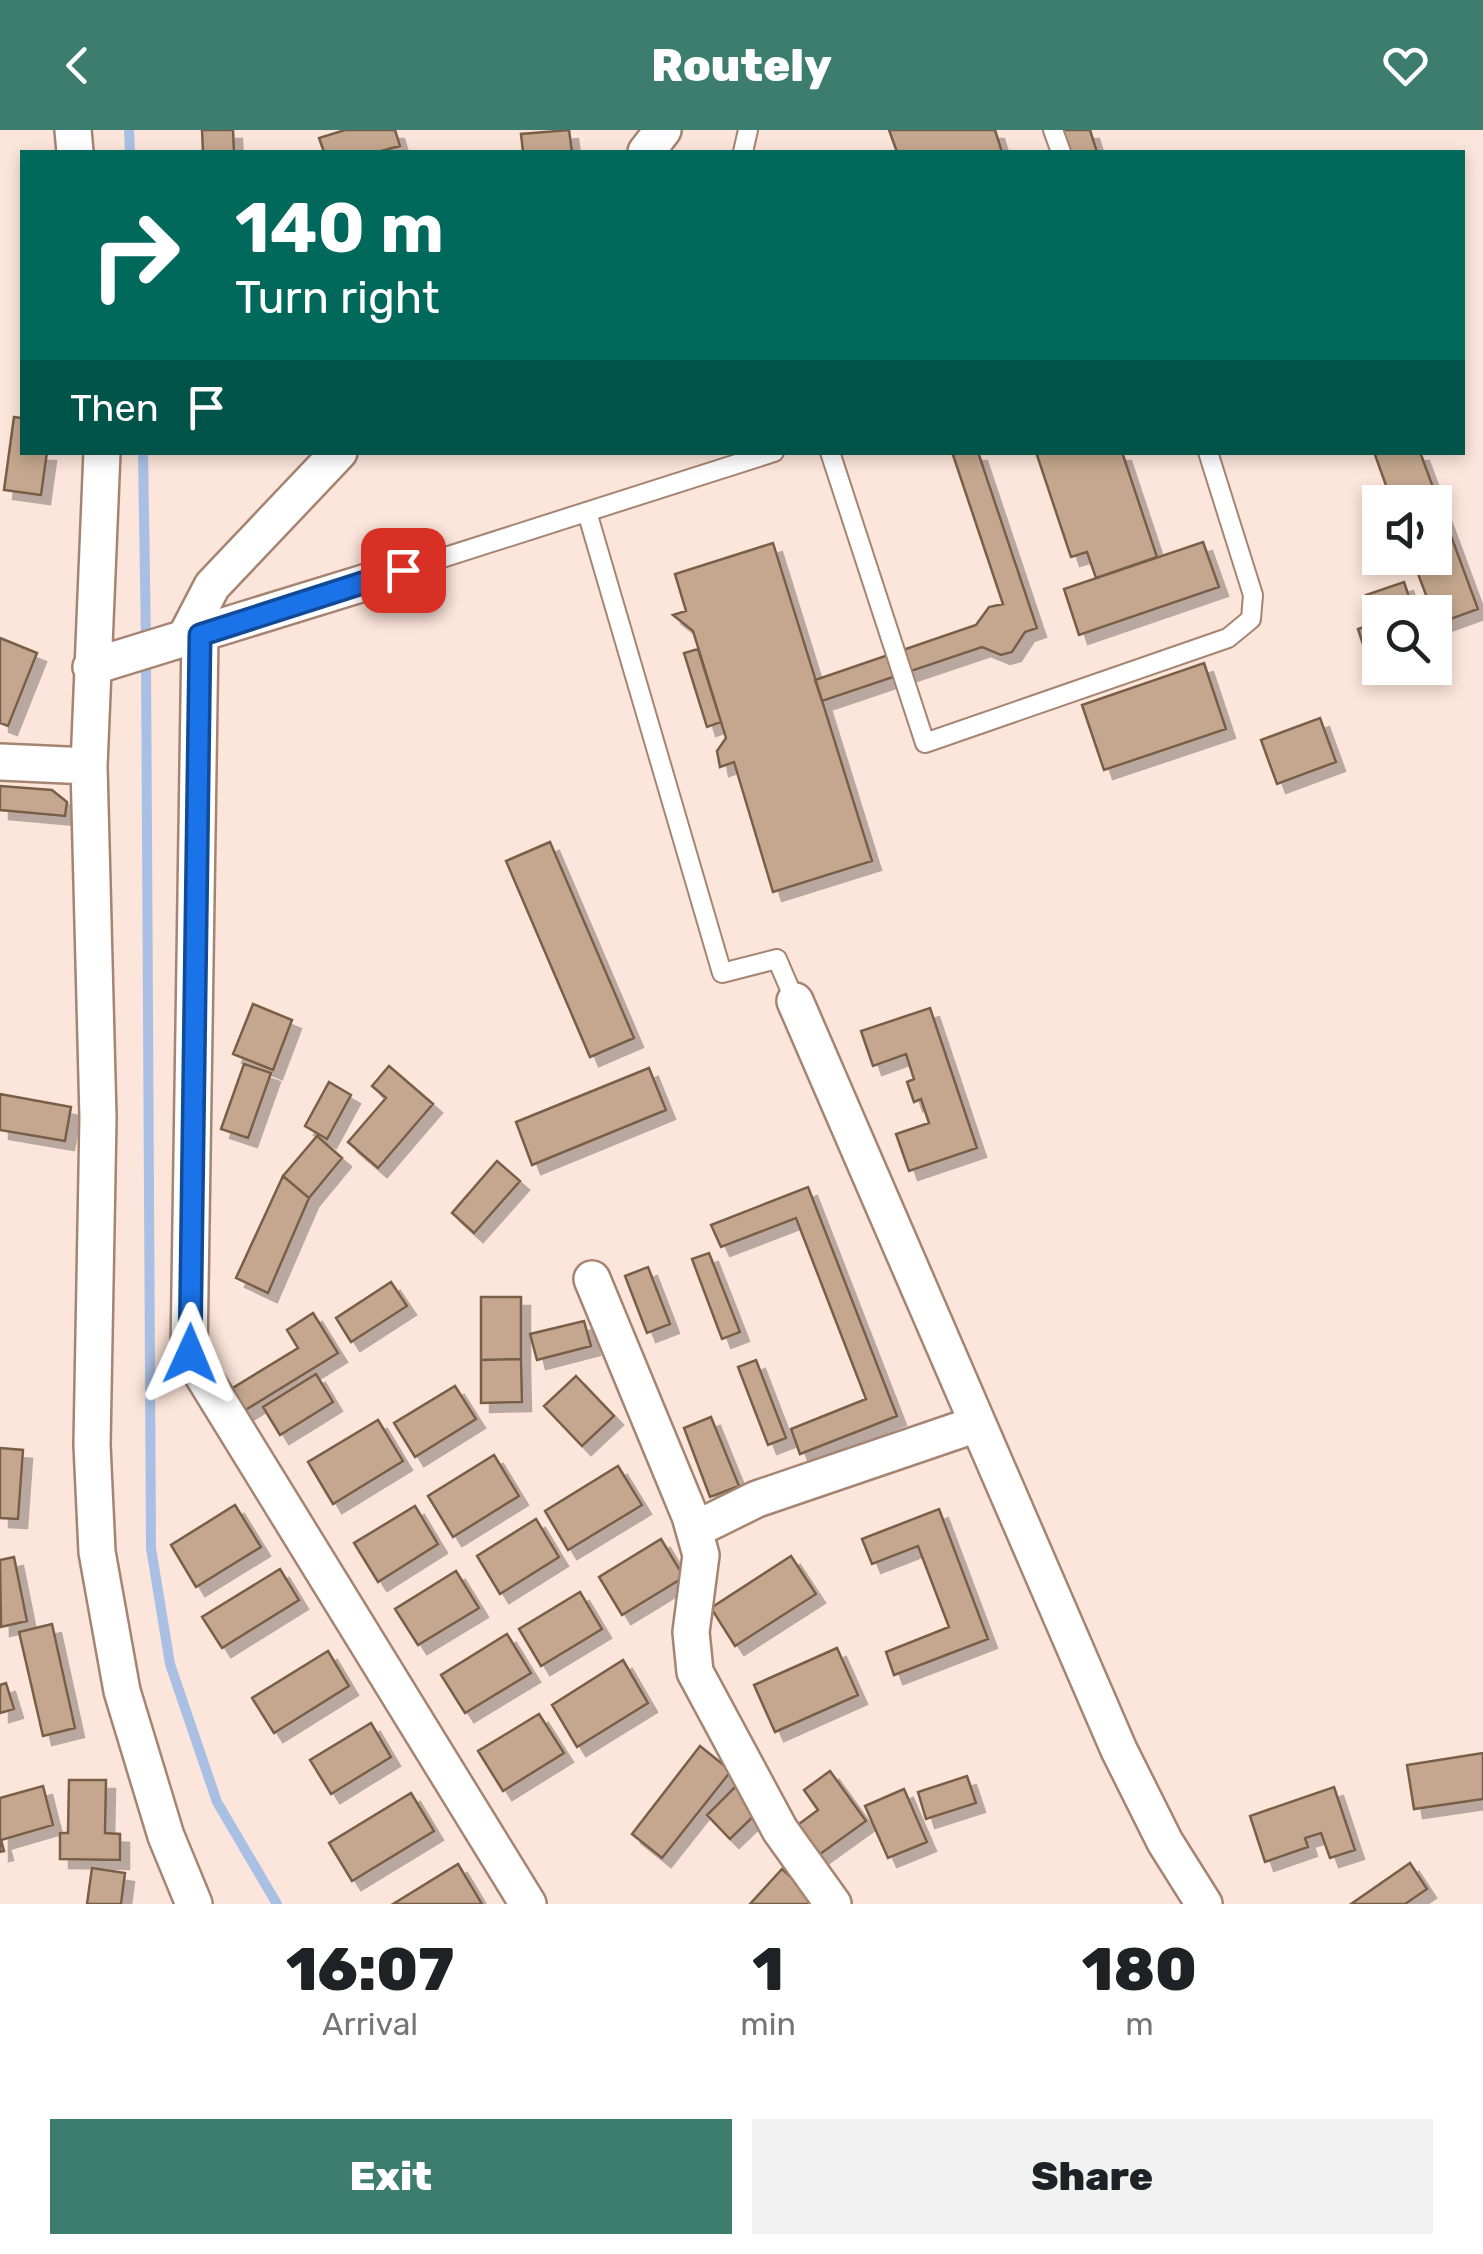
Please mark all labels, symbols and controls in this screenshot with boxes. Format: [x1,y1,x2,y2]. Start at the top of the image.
icon: back [50,38,105,93]
icon: heart [1378,38,1433,93]
text: Routely [651,39,832,92]
text: 140 m [235,187,444,270]
icon: right [70,190,200,320]
text: Turn right [235,271,439,324]
icon: arrive [179,380,234,435]
text: Then [70,385,159,431]
map controls [1362,485,1452,685]
button: sound [1362,485,1452,575]
pin [361,528,446,613]
icon: arrive [376,543,431,598]
button: search [1362,595,1452,685]
position arrow [138,1302,242,1406]
text: 16:07 [286,1934,454,2005]
text: 1 [752,1934,784,2005]
text: 180 [1082,1934,1197,2005]
text: Arrival [322,2005,418,2043]
text: min [740,2005,796,2043]
text: m [1125,2005,1154,2043]
button: Exit [50,2119,732,2234]
button: Share [752,2119,1433,2234]

